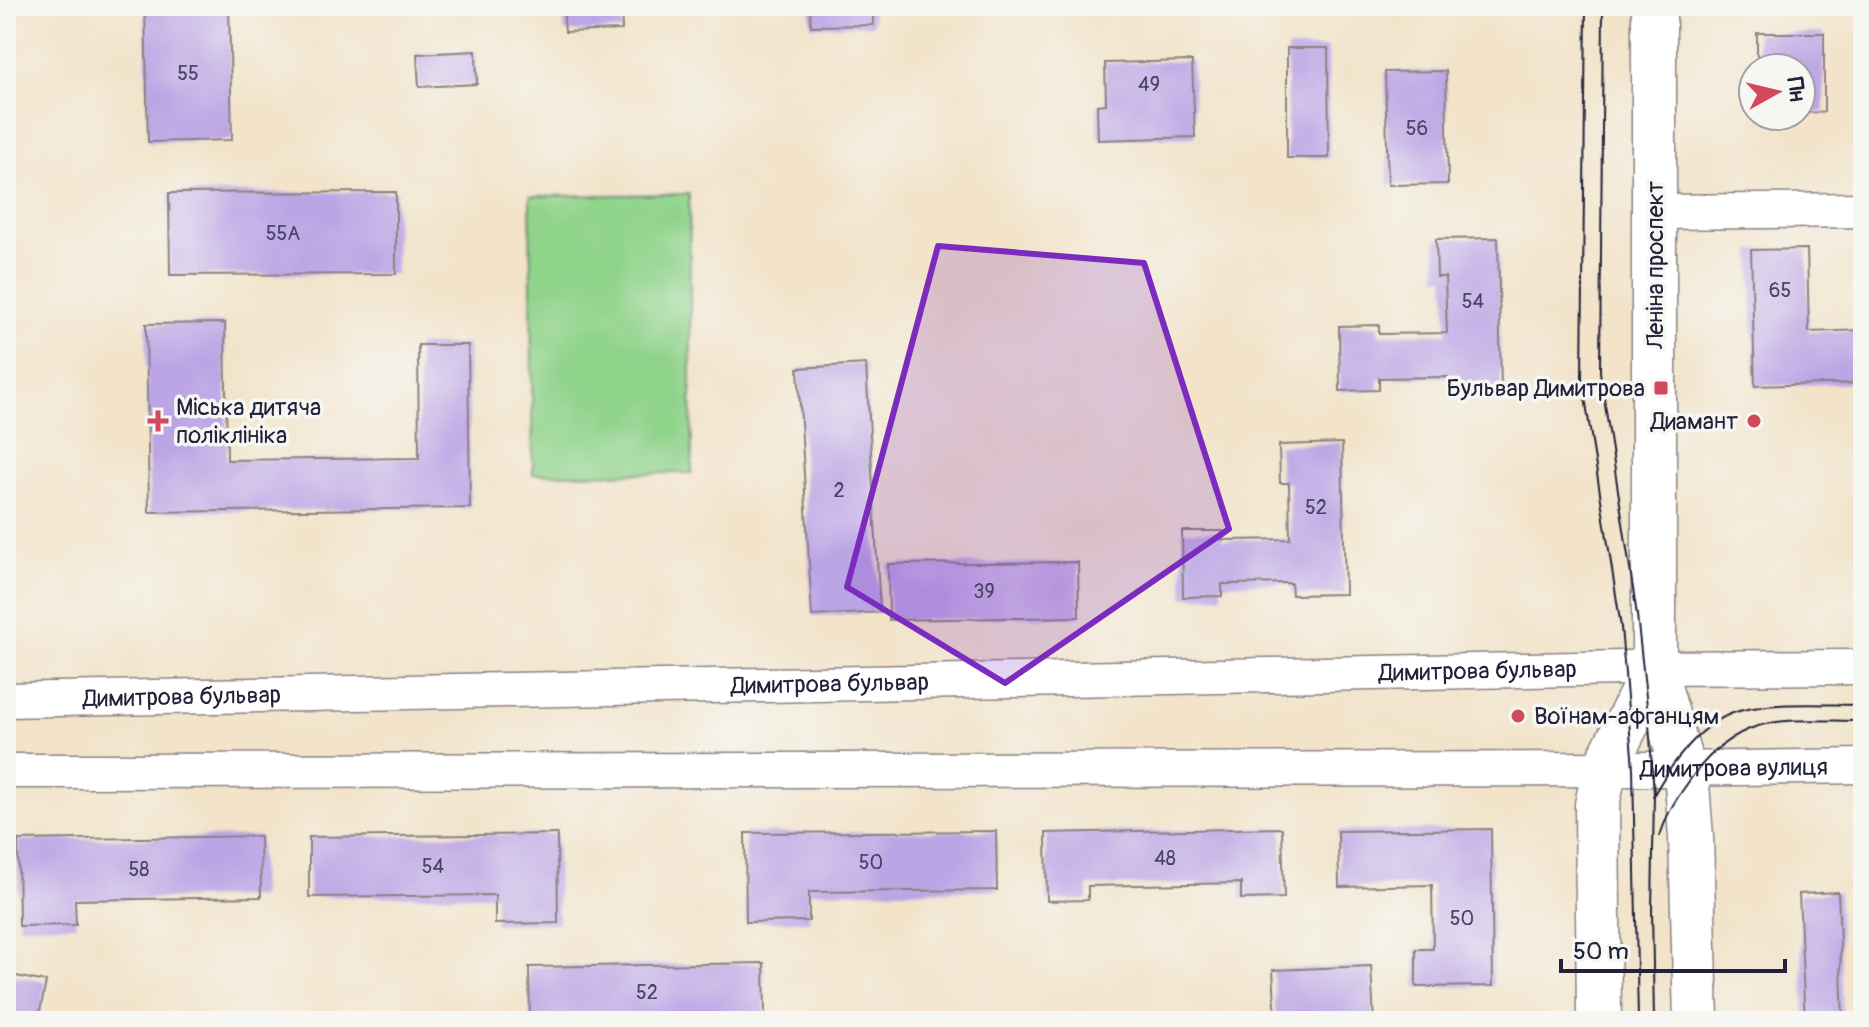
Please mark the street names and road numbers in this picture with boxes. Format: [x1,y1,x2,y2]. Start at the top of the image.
street label: Леніна проспект [1641,181,1670,350]
street label: Димитрова бульвар [1377,654,1577,687]
street label: Димитрова бульвар [730,667,929,700]
street label: Димитрова бульвар [82,680,281,713]
street label: Димитрова вулиця [1639,752,1828,784]

